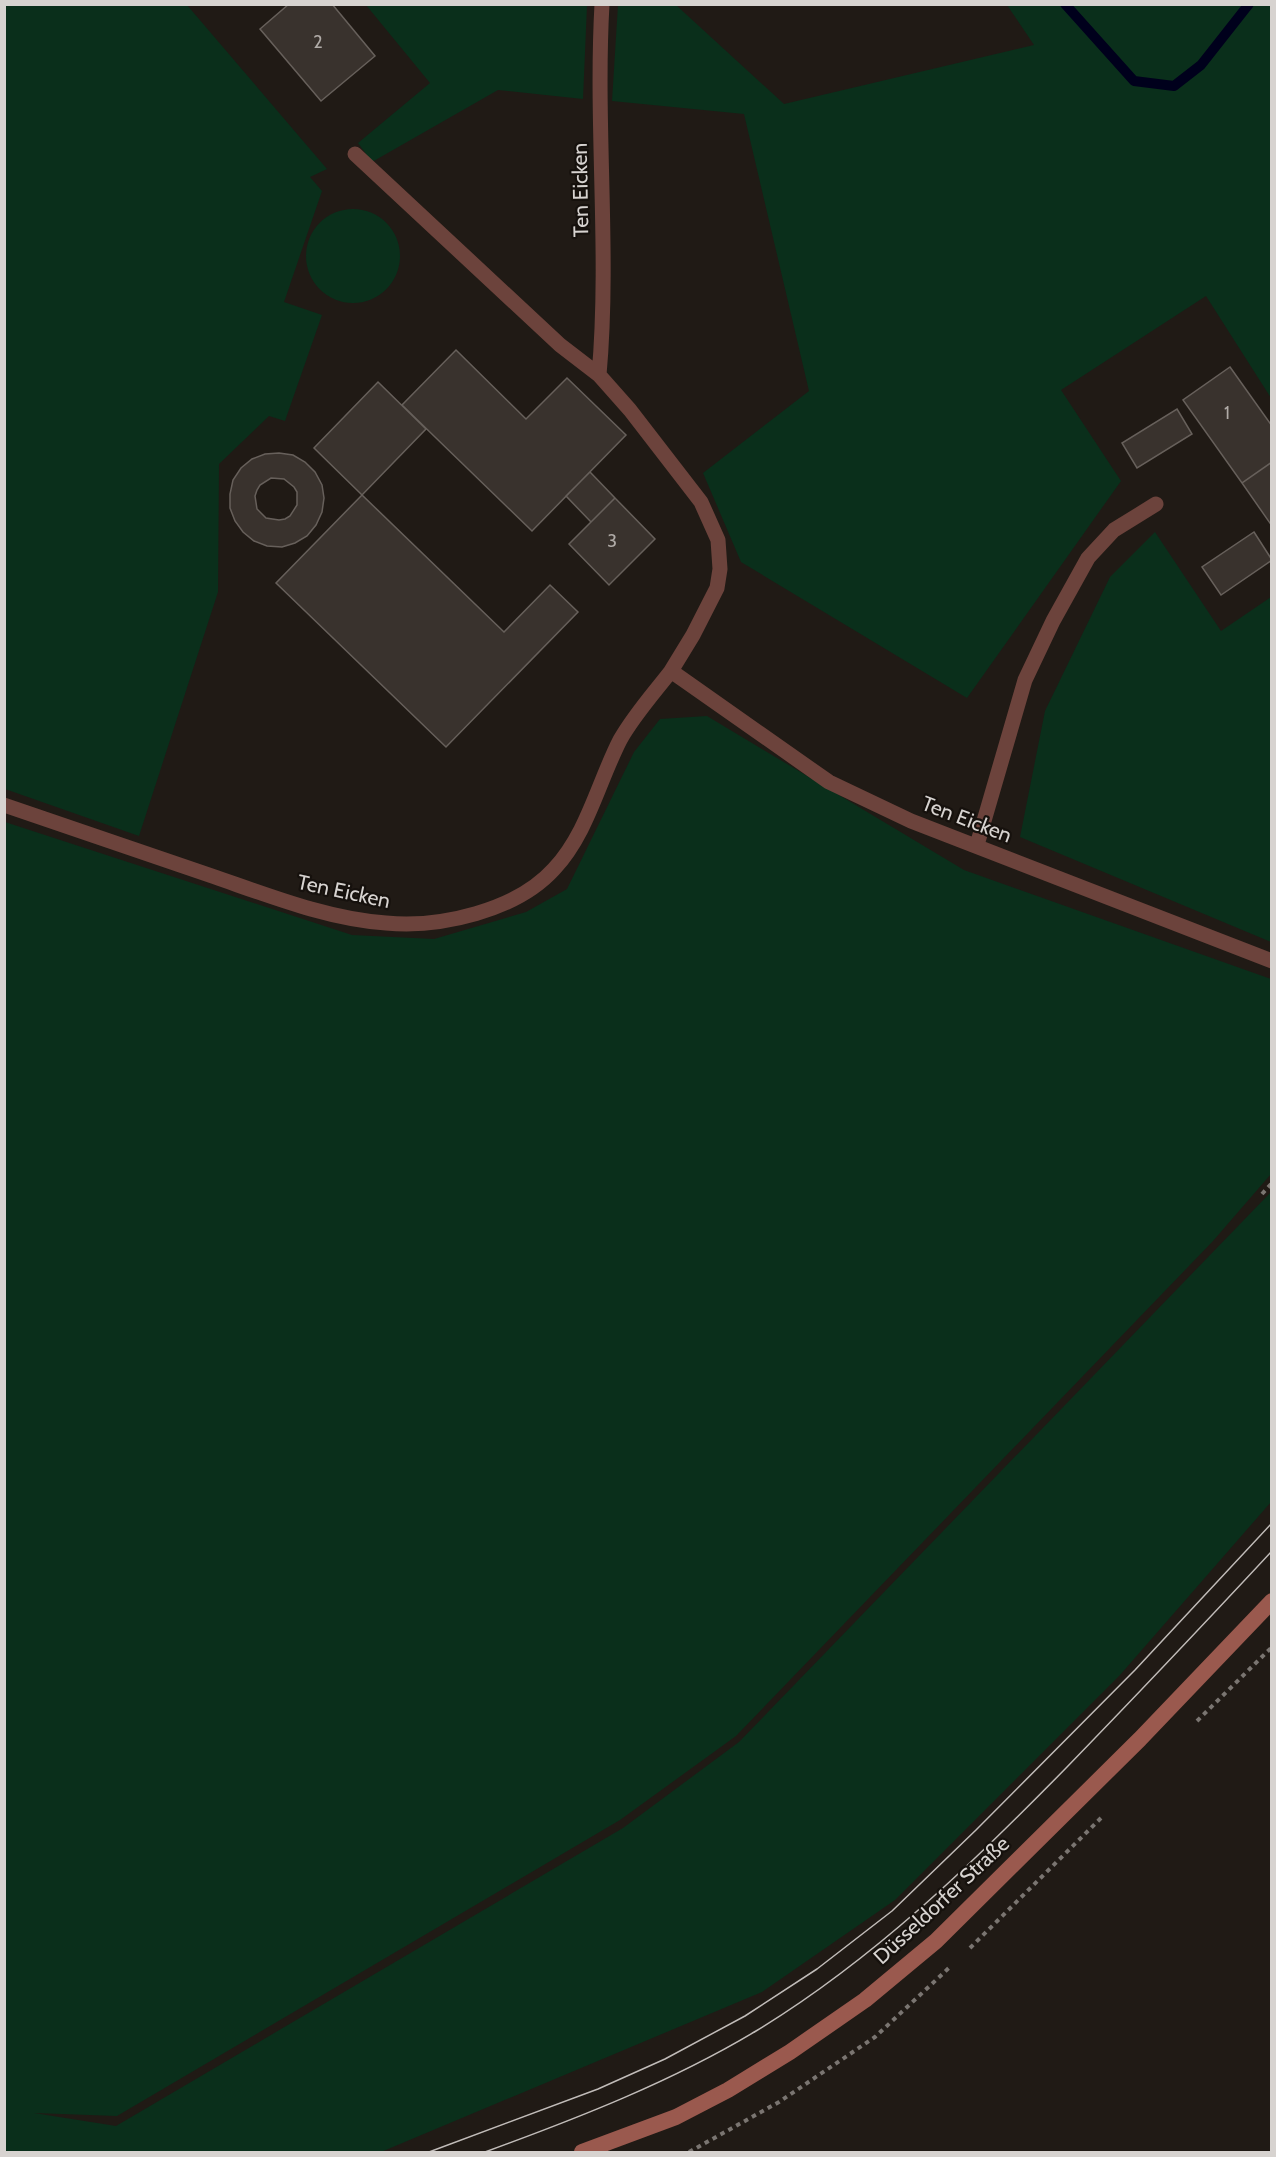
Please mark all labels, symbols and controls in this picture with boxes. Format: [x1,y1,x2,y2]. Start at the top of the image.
house number: 2 [313,31,323,53]
street label: Ten Eicken [567,143,593,237]
house number: 1 [1224,402,1230,424]
house number: 3 [607,530,617,552]
street label: Ten Eicken [919,790,1015,848]
street label: Ten Eicken [295,869,393,913]
street label: Düsseldorfer Straße [868,1831,1014,1969]

